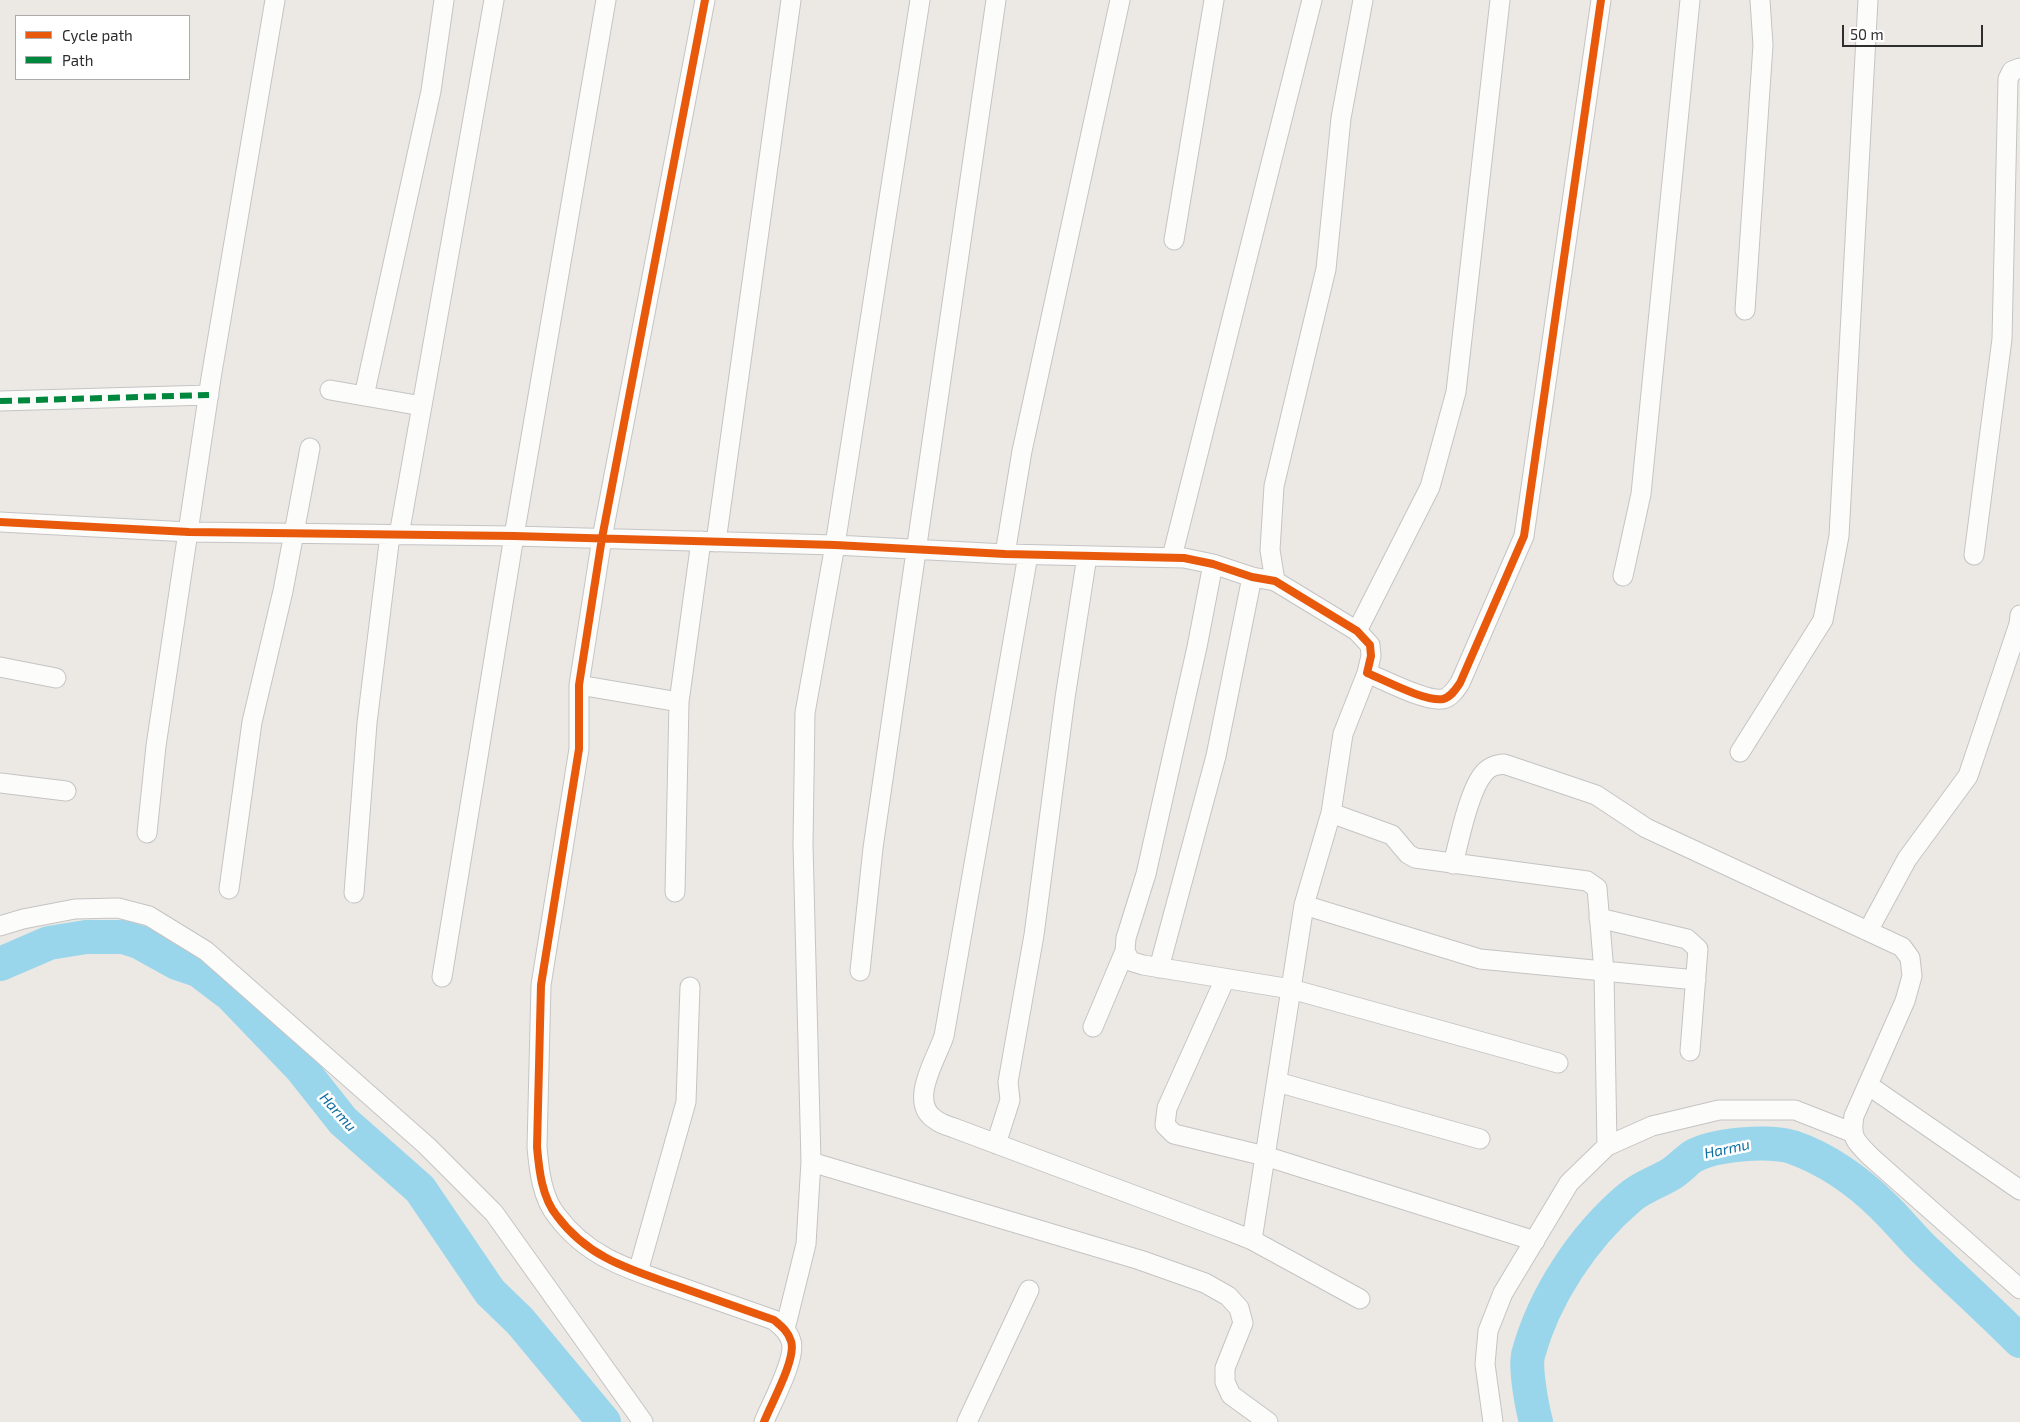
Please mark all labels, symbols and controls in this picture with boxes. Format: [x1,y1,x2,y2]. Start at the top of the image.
legend [15,15,190,80]
scale bar [1845,15,1986,47]
text: 50 m [1850,25,1884,43]
text: Cycle path [62,26,133,44]
text: Path [62,51,93,69]
water label: Harmu [316,1089,360,1135]
water label: Harmu [1703,1135,1751,1163]

